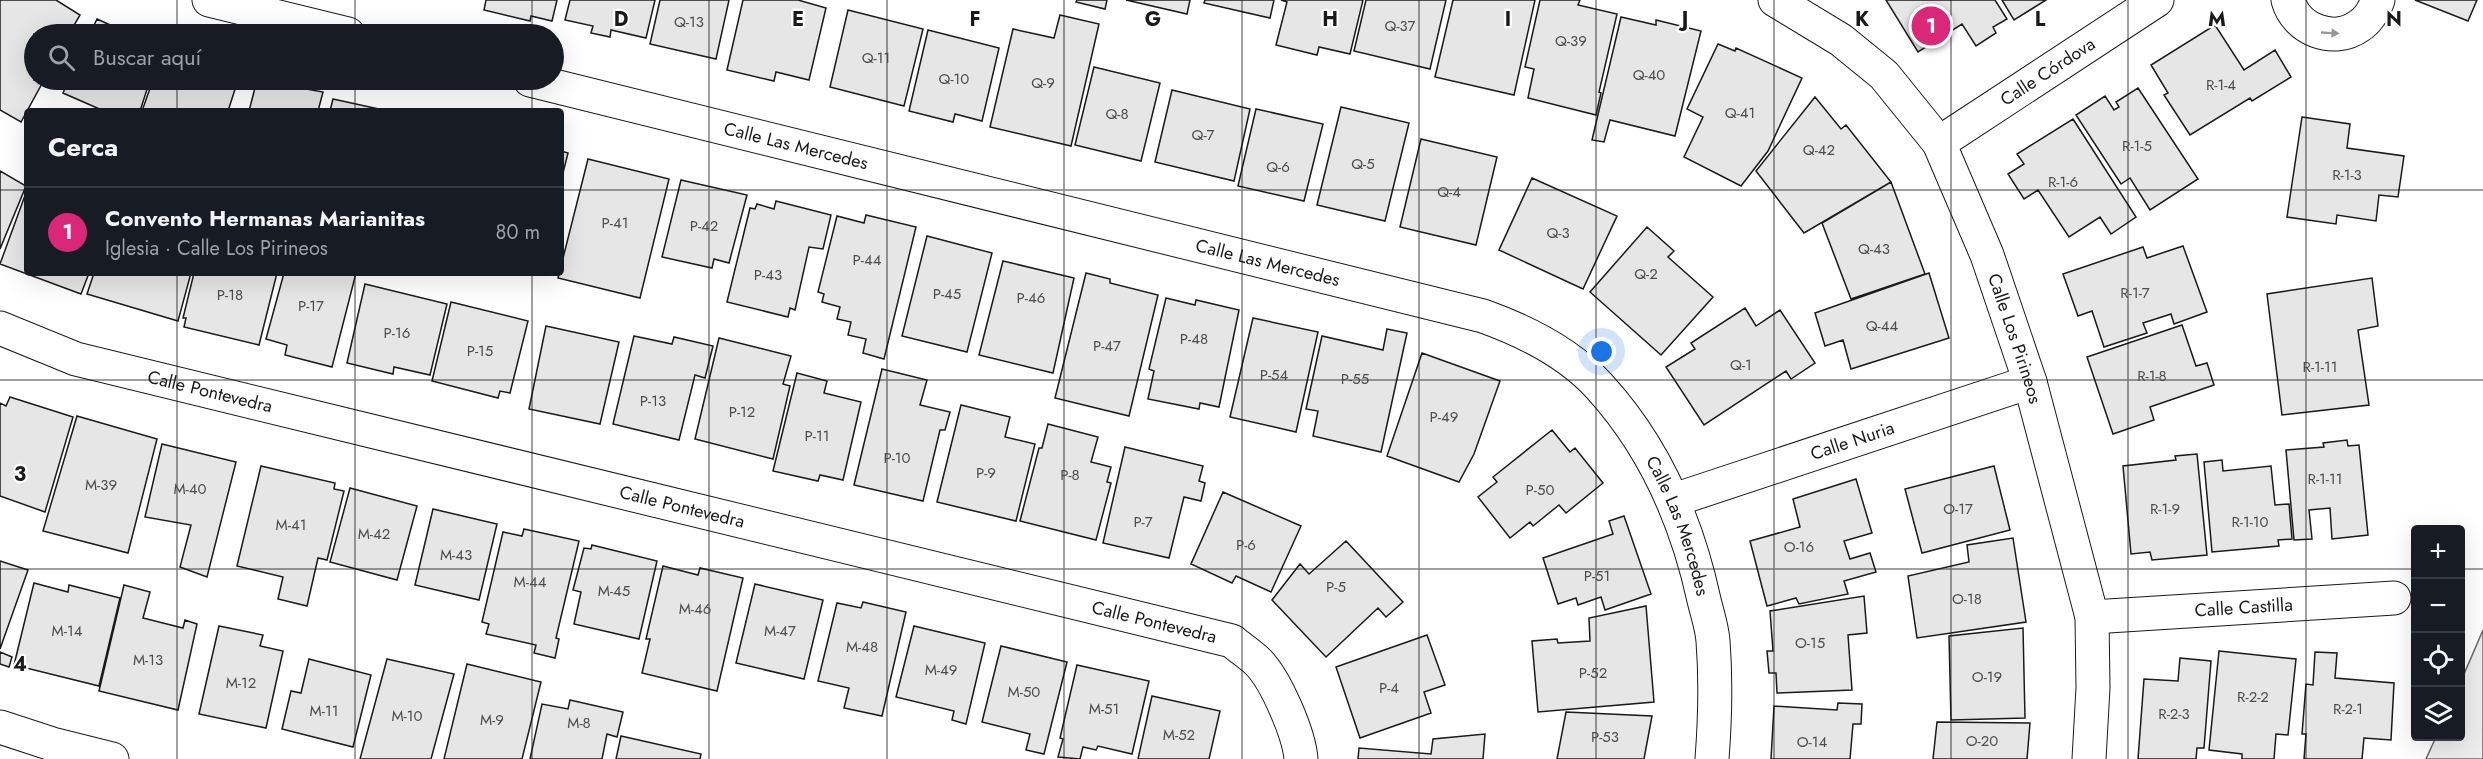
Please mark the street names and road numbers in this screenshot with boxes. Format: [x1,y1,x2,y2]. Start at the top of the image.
street label: Calle Córdova [1995,31,2100,112]
street label: Calle Las Mercedes [721,115,871,176]
street label: Calle Las Mercedes [1193,232,1343,293]
street label: Calle Los Pirineos [1981,270,2048,407]
street label: Calle Pontevedra [145,364,275,419]
street label: Calle Nuria [1807,415,1898,467]
street label: Calle Las Mercedes [1639,451,1716,598]
street label: Calle Pontevedra [617,479,747,535]
street label: Calle Castilla [2194,591,2294,624]
street label: Calle Pontevedra [1089,594,1220,650]

